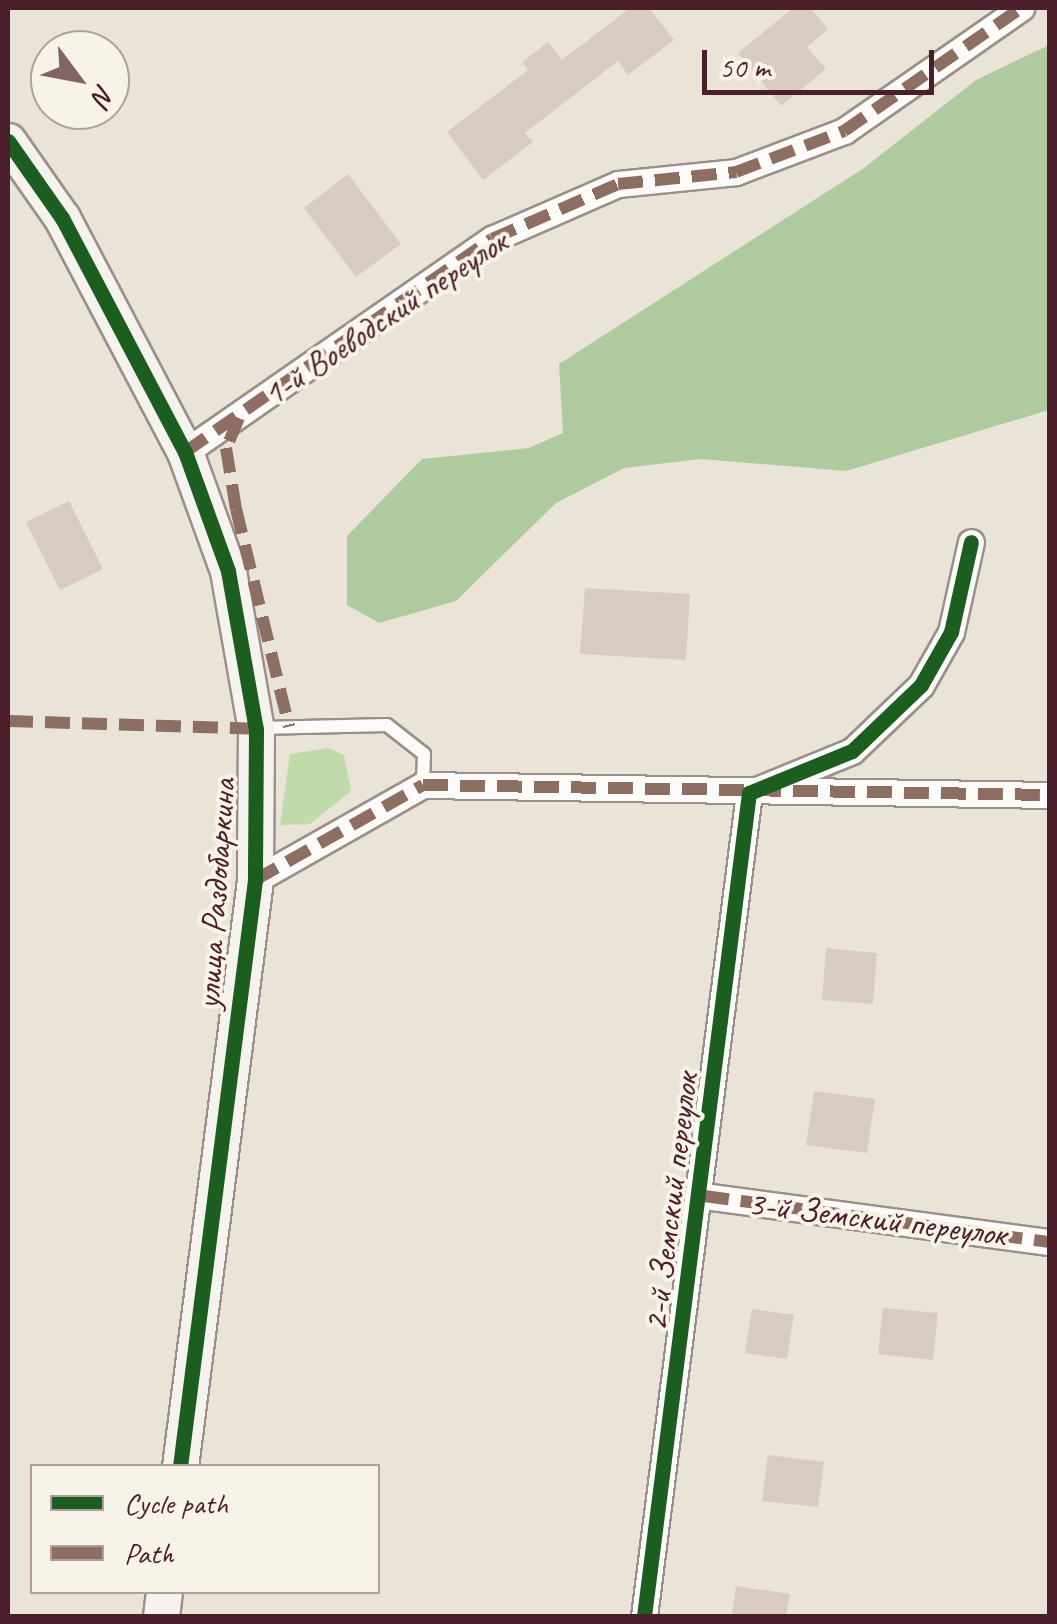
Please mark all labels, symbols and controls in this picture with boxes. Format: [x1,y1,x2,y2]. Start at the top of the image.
north arrow [30,30,130,130]
scale bar [707,30,940,92]
text: 50 m [719,48,770,86]
text: N [85,78,124,112]
street label: 1-й Воеводский переулок [255,221,515,415]
street label: улица Раздобаркина [187,777,245,1011]
street label: 2-й Земский переулок [634,1071,708,1333]
street label: 3-й Земский переулок [746,1182,1008,1256]
legend [30,1464,380,1594]
text: Cycle path [124,1484,228,1522]
text: Path [124,1534,173,1572]

